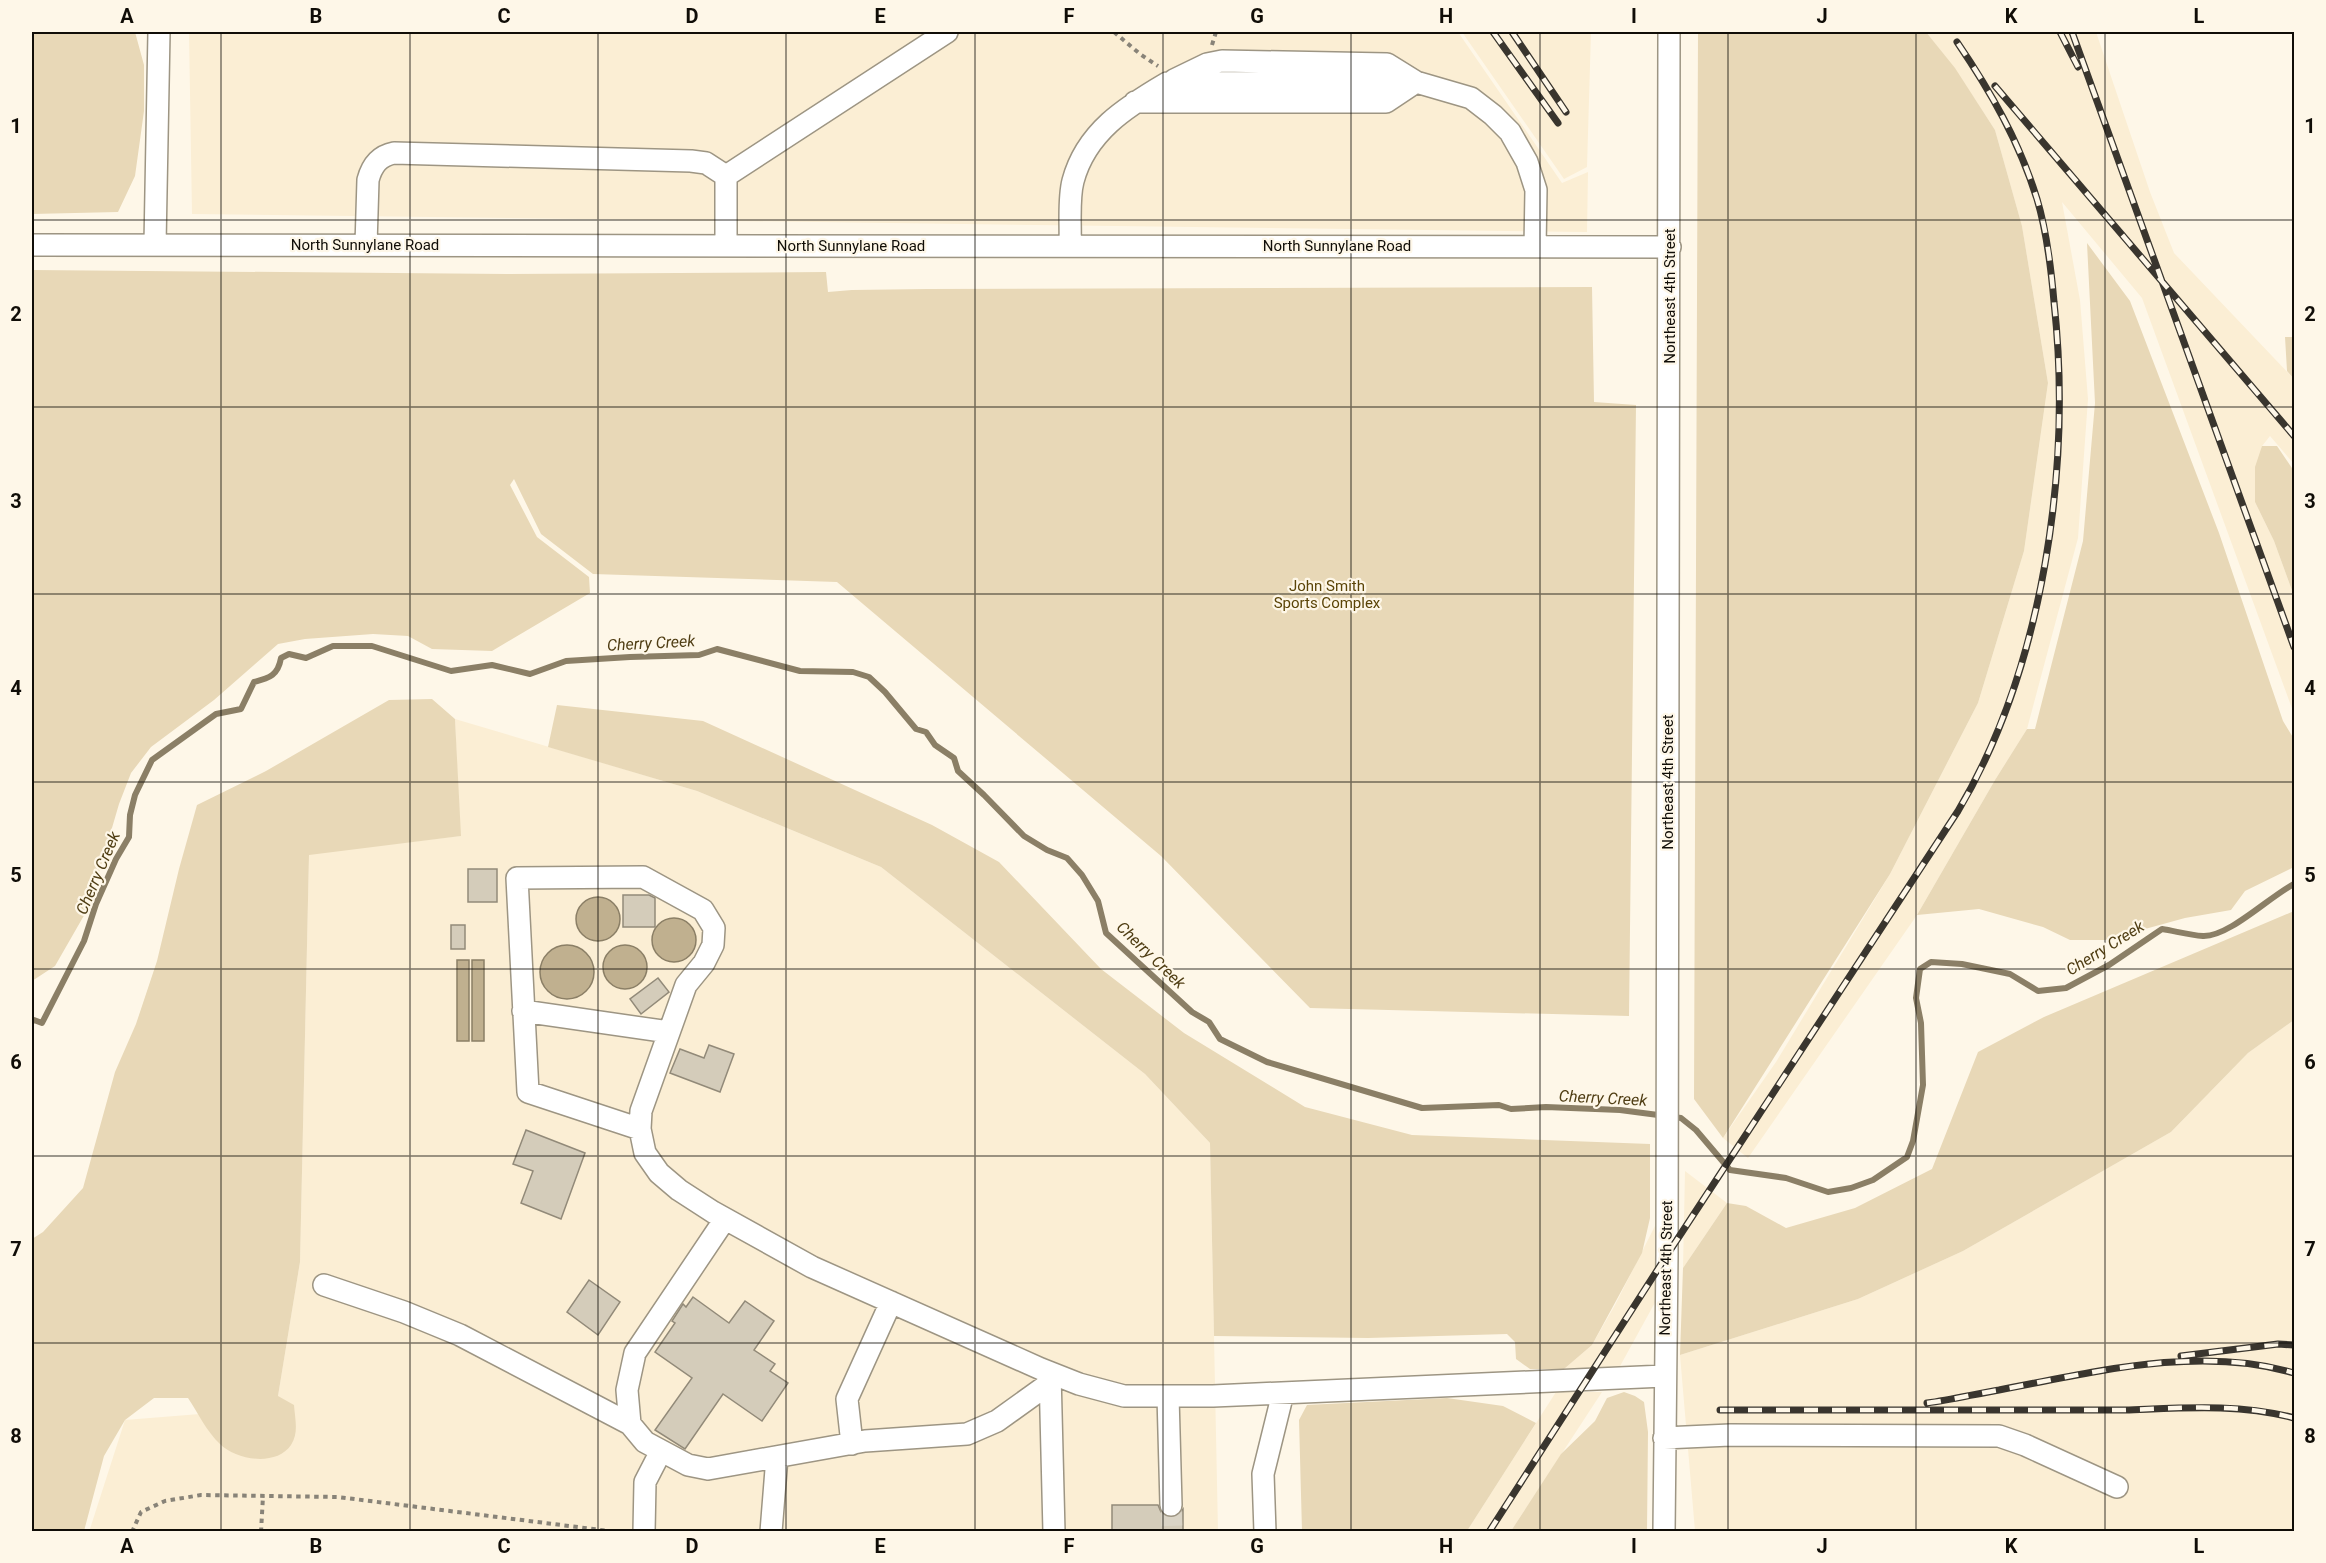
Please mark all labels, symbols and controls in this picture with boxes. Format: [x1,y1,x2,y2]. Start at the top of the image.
text: A [120,4,134,28]
text: B [310,4,322,28]
text: C [497,4,511,28]
text: D [686,4,699,28]
text: E [874,4,886,28]
text: F [1064,4,1075,28]
text: G [1250,4,1264,28]
text: H [1439,4,1453,28]
text: I [1631,4,1637,28]
text: J [1816,4,1828,28]
text: K [2005,4,2018,28]
text: L [2194,4,2205,28]
text: 1 [10,114,22,138]
text: 1 [2304,114,2316,138]
street label: Northeast 4th Street [1661,228,1679,364]
street label: North Sunnylane Road [291,236,439,254]
street label: North Sunnylane Road [777,237,925,255]
street label: North Sunnylane Road [1263,237,1411,255]
text: 2 [10,302,22,326]
text: 2 [2304,302,2316,326]
text: 3 [10,489,22,513]
text: 3 [2304,489,2316,513]
park label: John Smith Sports Complex [1274,577,1381,612]
water label: Cherry Creek [606,631,697,655]
text: 4 [10,676,22,700]
text: 4 [2304,676,2316,700]
street label: Northeast 4th Street [1659,714,1677,850]
water label: Cherry Creek [72,828,124,917]
text: 5 [10,863,22,887]
text: 5 [2304,863,2316,887]
water label: Cherry Creek [2063,916,2148,979]
water label: Cherry Creek [1113,917,1190,993]
text: 6 [10,1050,22,1074]
text: 6 [2304,1050,2316,1074]
water label: Cherry Creek [1558,1086,1649,1110]
street label: Northeast 4th Street [1656,1200,1676,1336]
text: 7 [10,1237,22,1261]
text: 7 [2304,1237,2316,1261]
text: 8 [10,1424,22,1448]
text: 8 [2304,1424,2316,1448]
text: A [120,1534,134,1558]
text: B [310,1534,322,1558]
text: C [497,1534,511,1558]
text: D [686,1534,699,1558]
text: E [874,1534,886,1558]
text: F [1064,1534,1075,1558]
text: G [1250,1534,1264,1558]
text: H [1439,1534,1453,1558]
text: I [1631,1534,1637,1558]
text: J [1816,1534,1828,1558]
text: K [2005,1534,2018,1558]
text: L [2194,1534,2205,1558]

